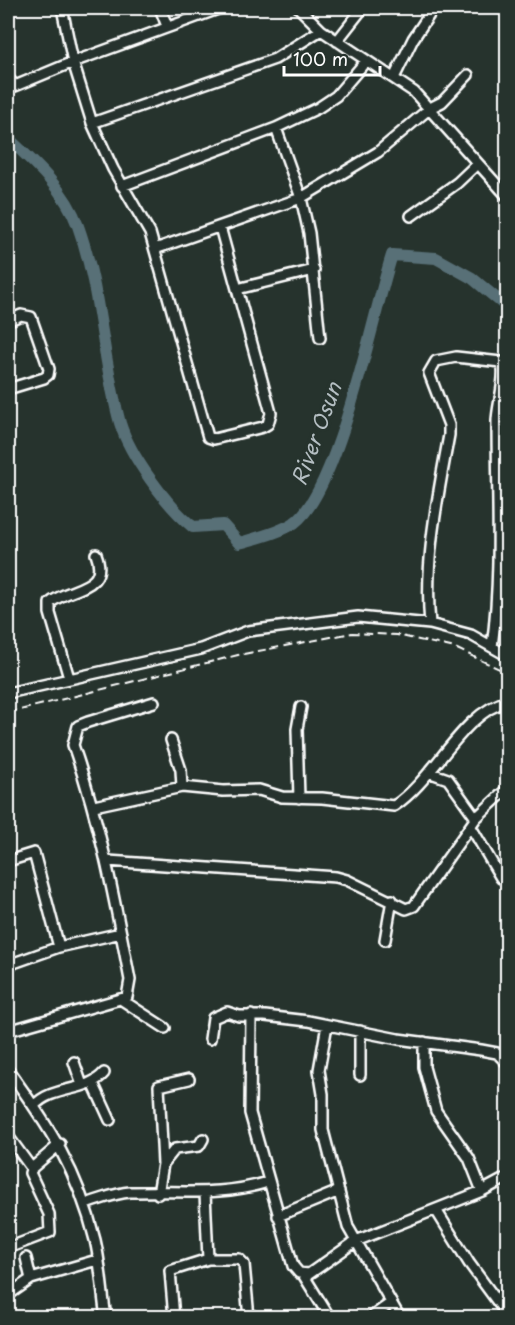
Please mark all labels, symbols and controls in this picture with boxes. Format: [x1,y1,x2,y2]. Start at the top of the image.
scale bar [284,39,380,77]
text: 100 m [293,45,348,72]
water label: River Osun [282,376,349,489]

